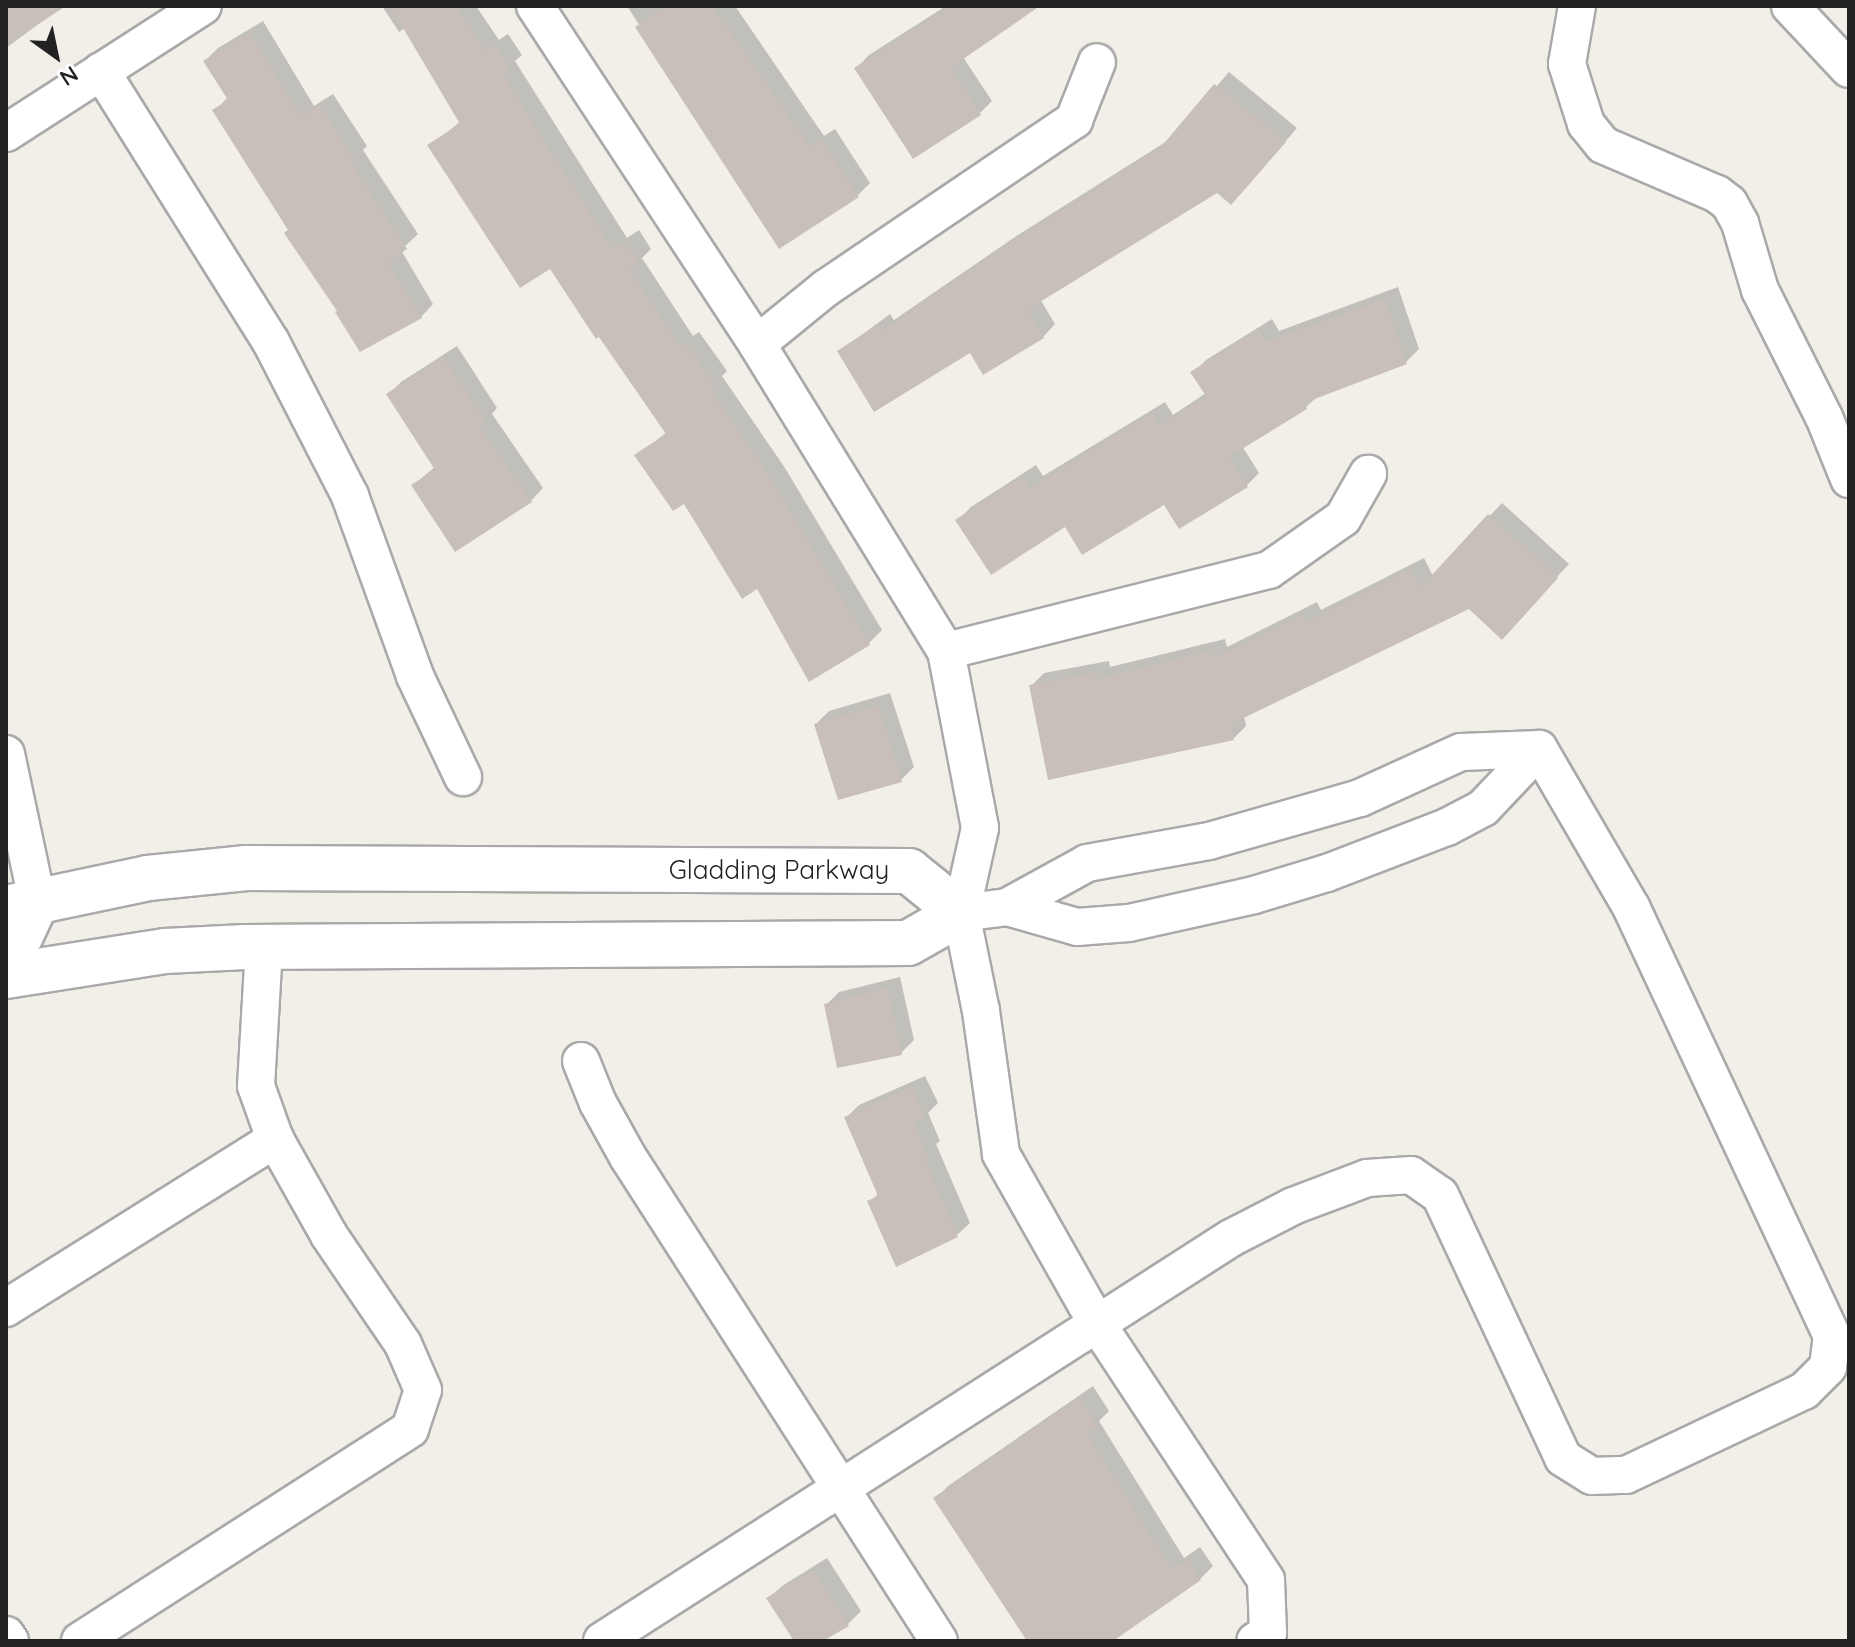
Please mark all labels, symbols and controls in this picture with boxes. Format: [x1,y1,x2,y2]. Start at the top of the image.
north arrow [16,16,96,96]
text: N [55,60,83,92]
street label: Gladding Parkway [669,854,889,886]

